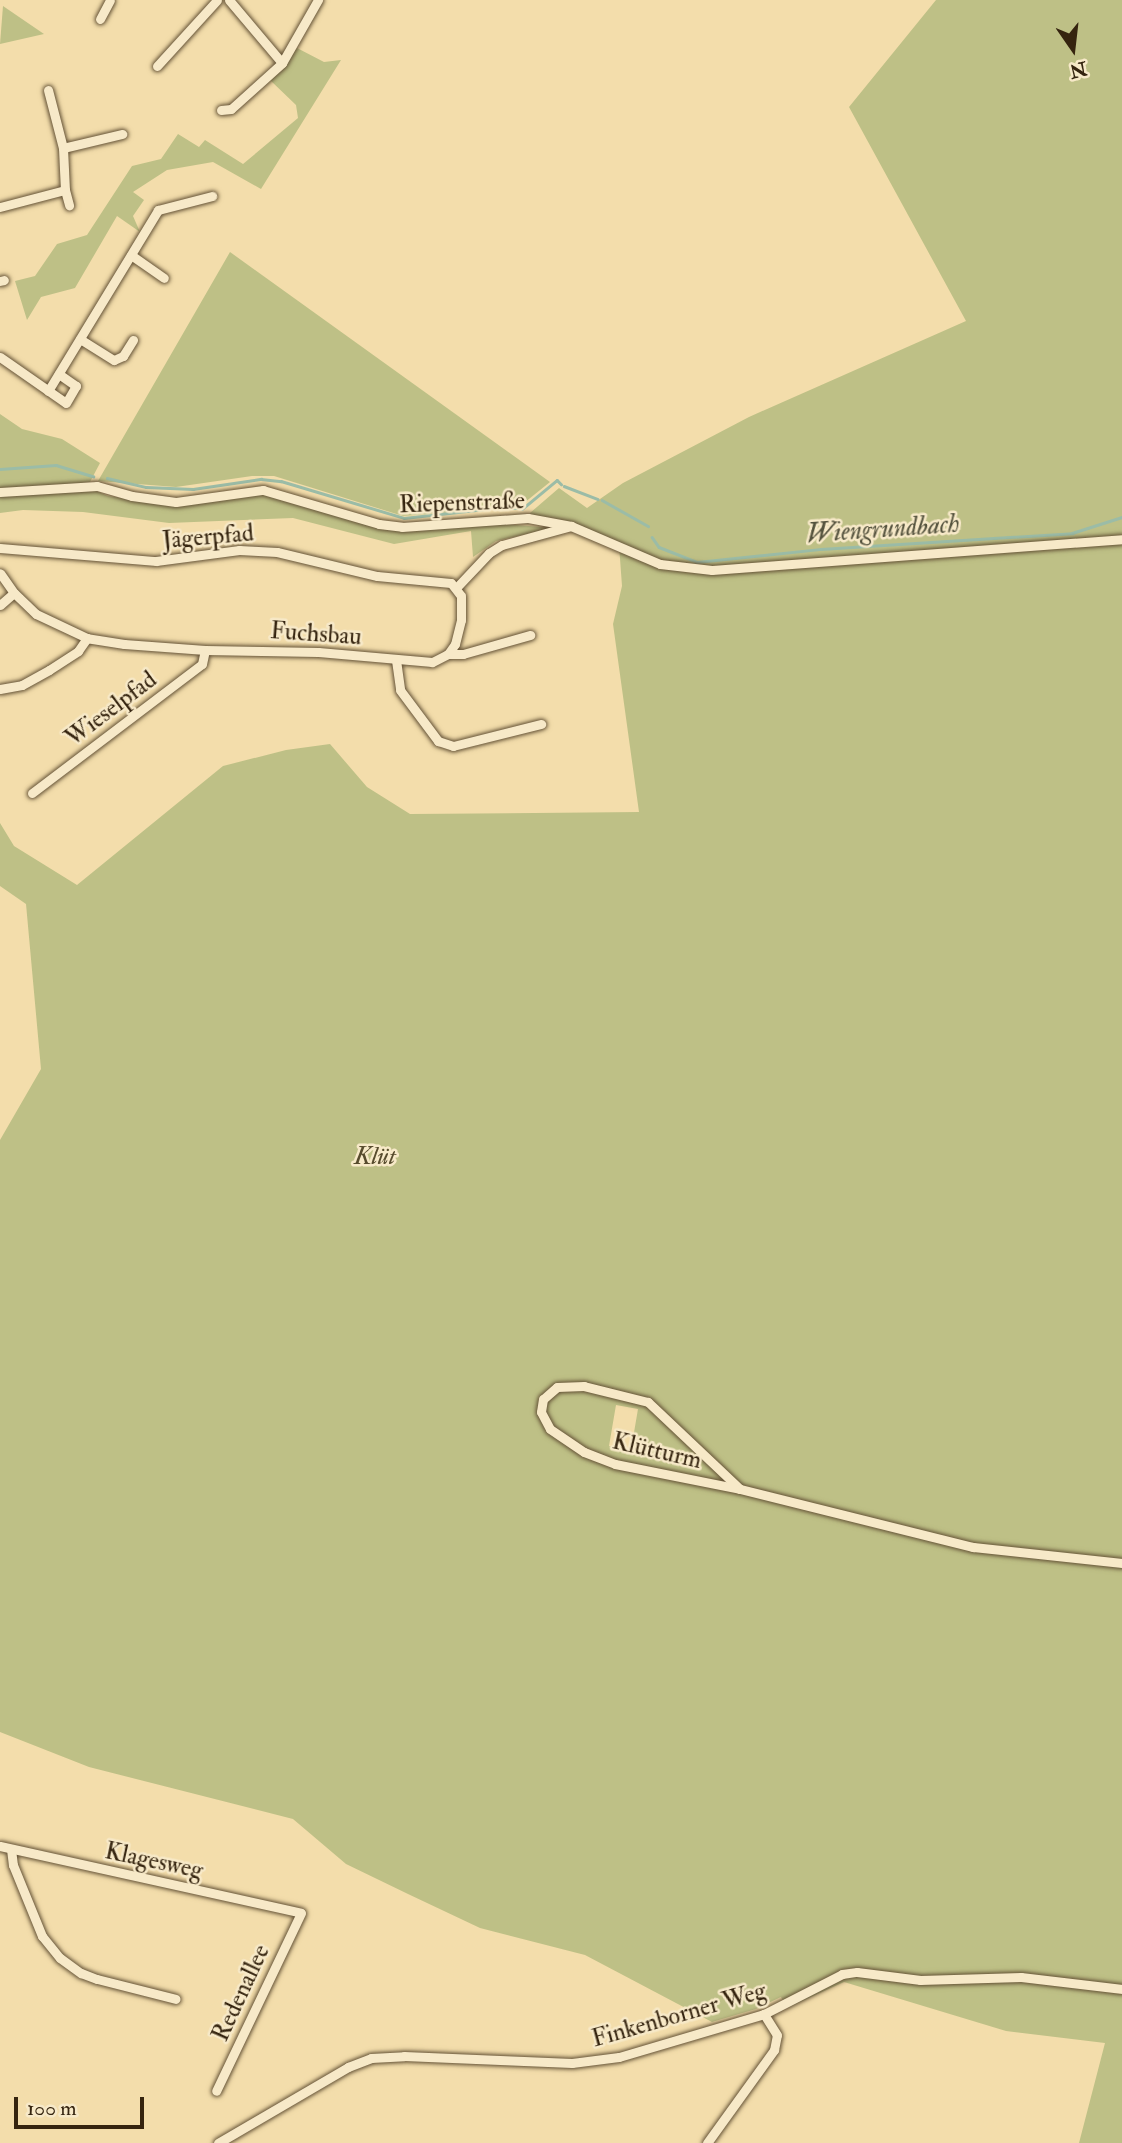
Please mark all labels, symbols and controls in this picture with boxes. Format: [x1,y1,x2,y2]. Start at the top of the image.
north arrow [1038,14,1108,84]
text: N [1067,56,1089,83]
street label: Riepenstraße [399,486,525,520]
water label: Wiengrundbach [805,509,961,551]
street label: Jägerpfad [161,519,255,555]
street label: Fuchsbau [269,616,363,652]
street label: Wieselpfad [60,665,162,753]
park label: Klüt [354,1143,396,1171]
street label: Klütturm [610,1427,704,1475]
street label: Klagesweg [102,1837,206,1885]
street label: Redenallee [206,1940,276,2046]
street label: Finkenborner Weg [589,1976,769,2054]
scale bar [18,2084,147,2128]
text: 100 m [27,2095,77,2122]

